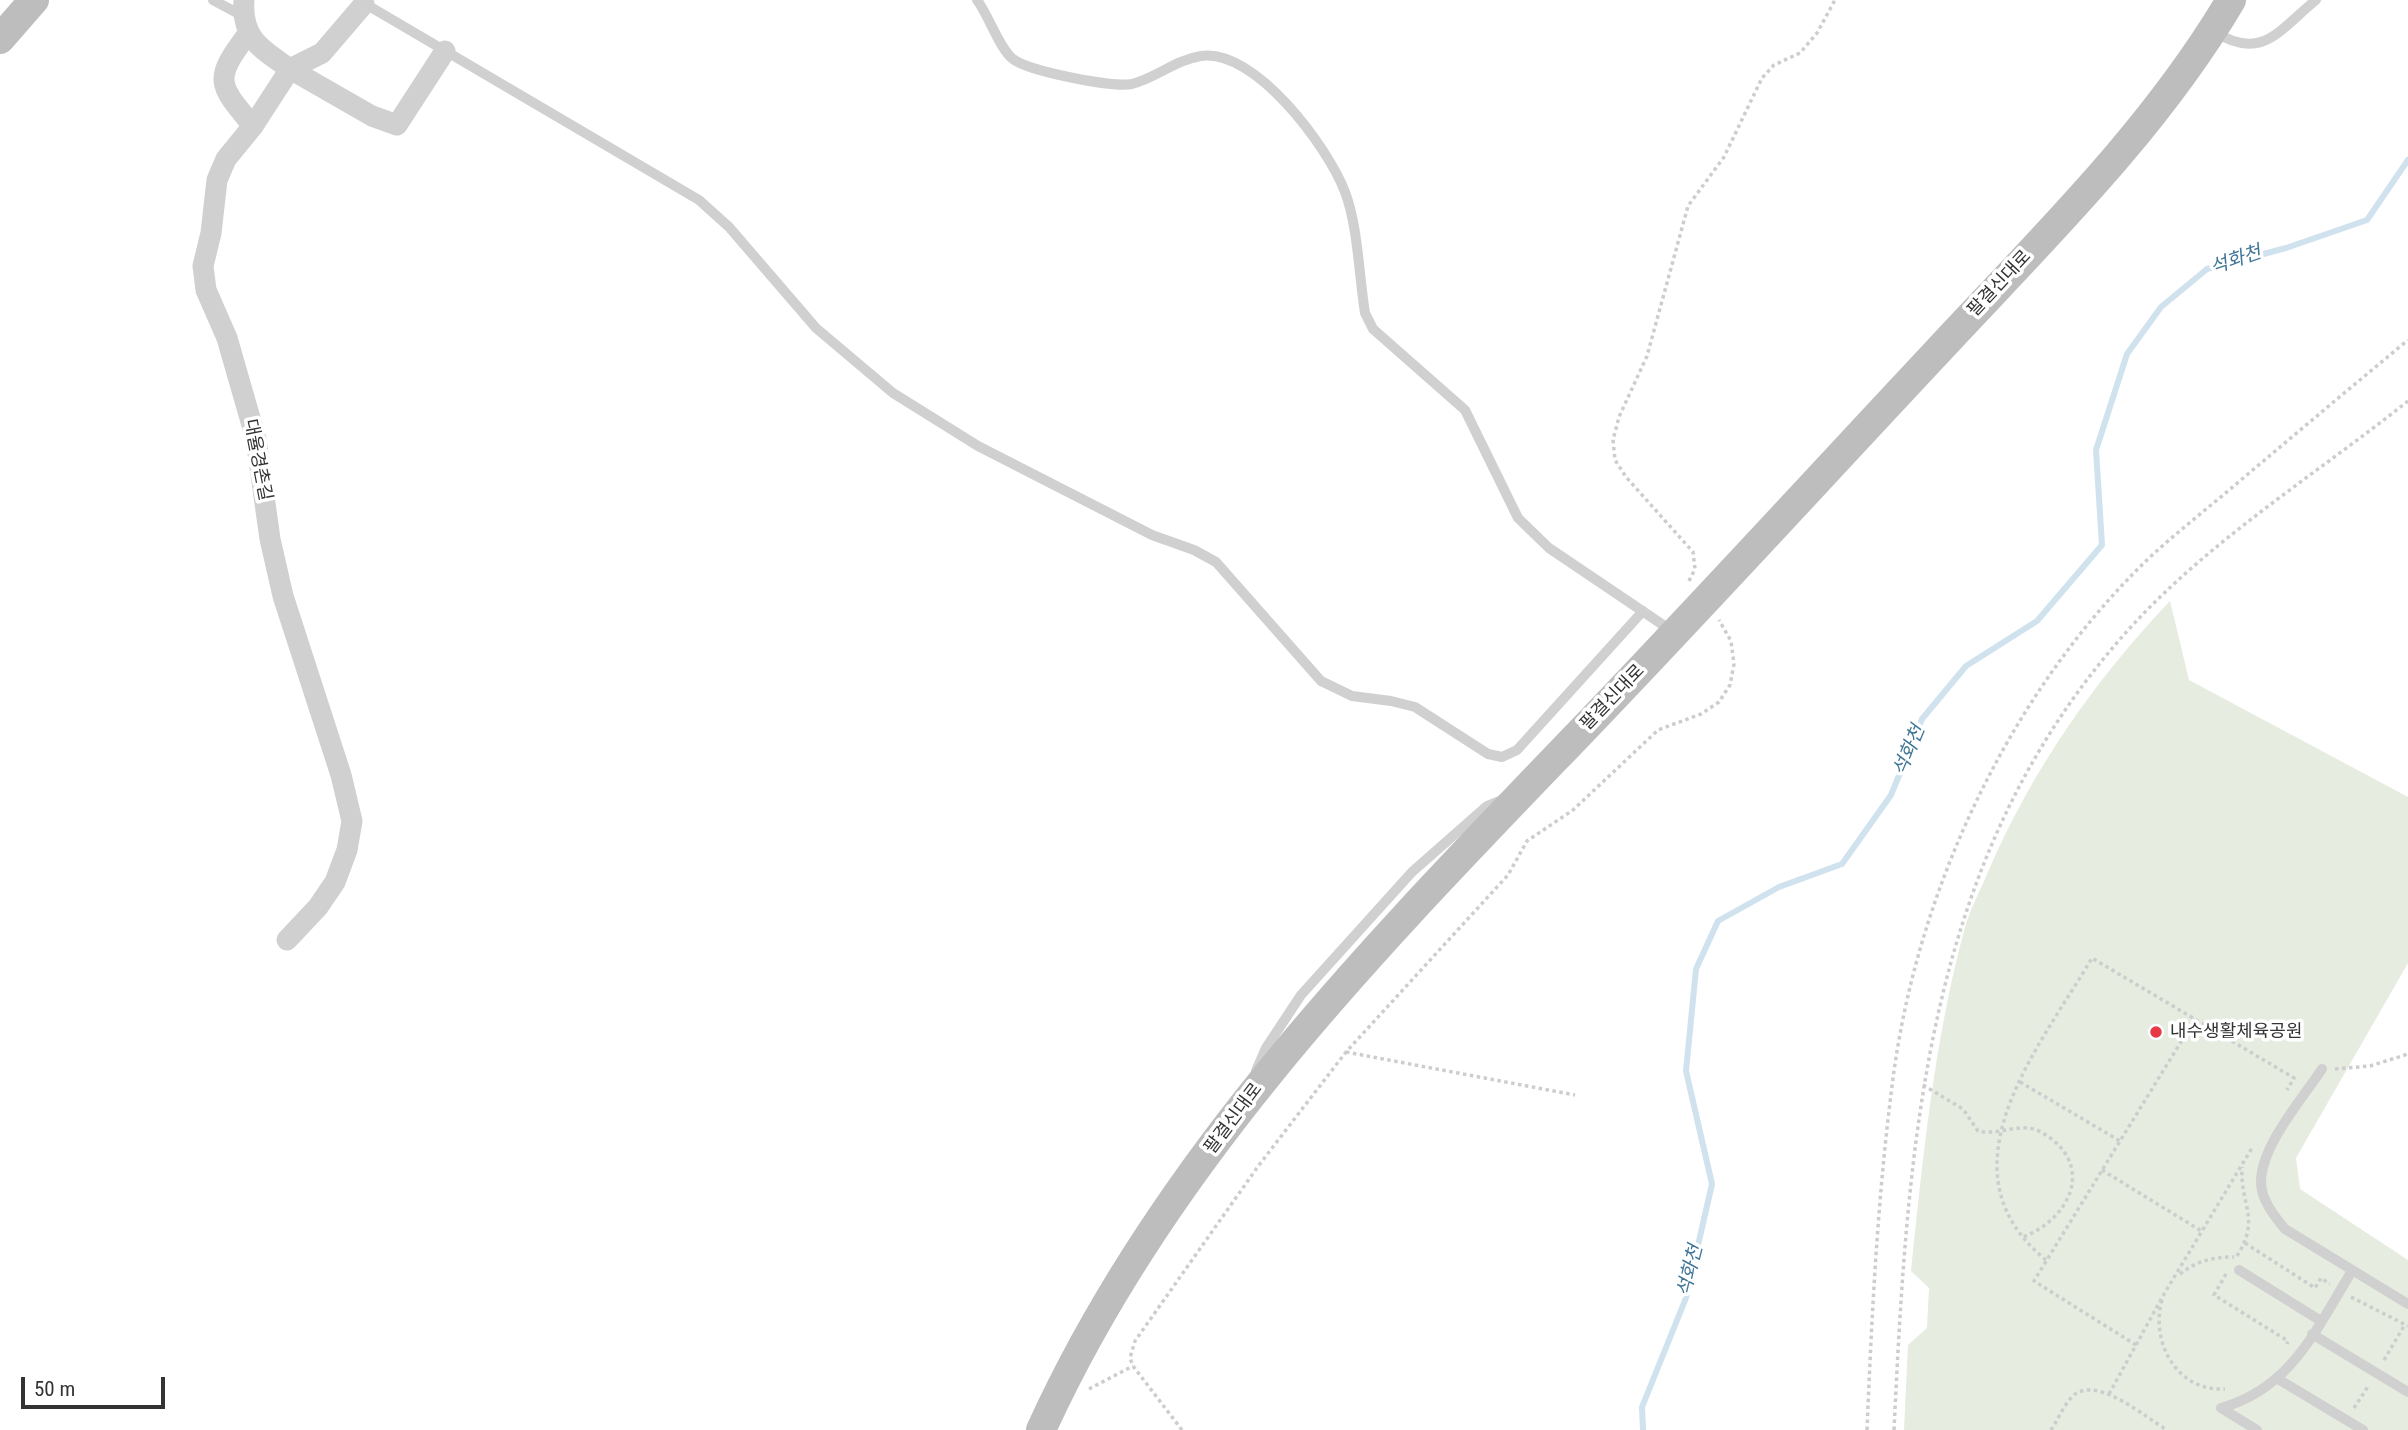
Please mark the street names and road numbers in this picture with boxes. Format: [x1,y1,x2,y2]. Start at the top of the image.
street label: 팔결신대로 [1964,246,2036,322]
street label: 대율경촌길 [238,417,276,503]
street label: 팔결신대로 [1576,661,1650,735]
street label: 팔결신대로 [1200,1079,1268,1159]

